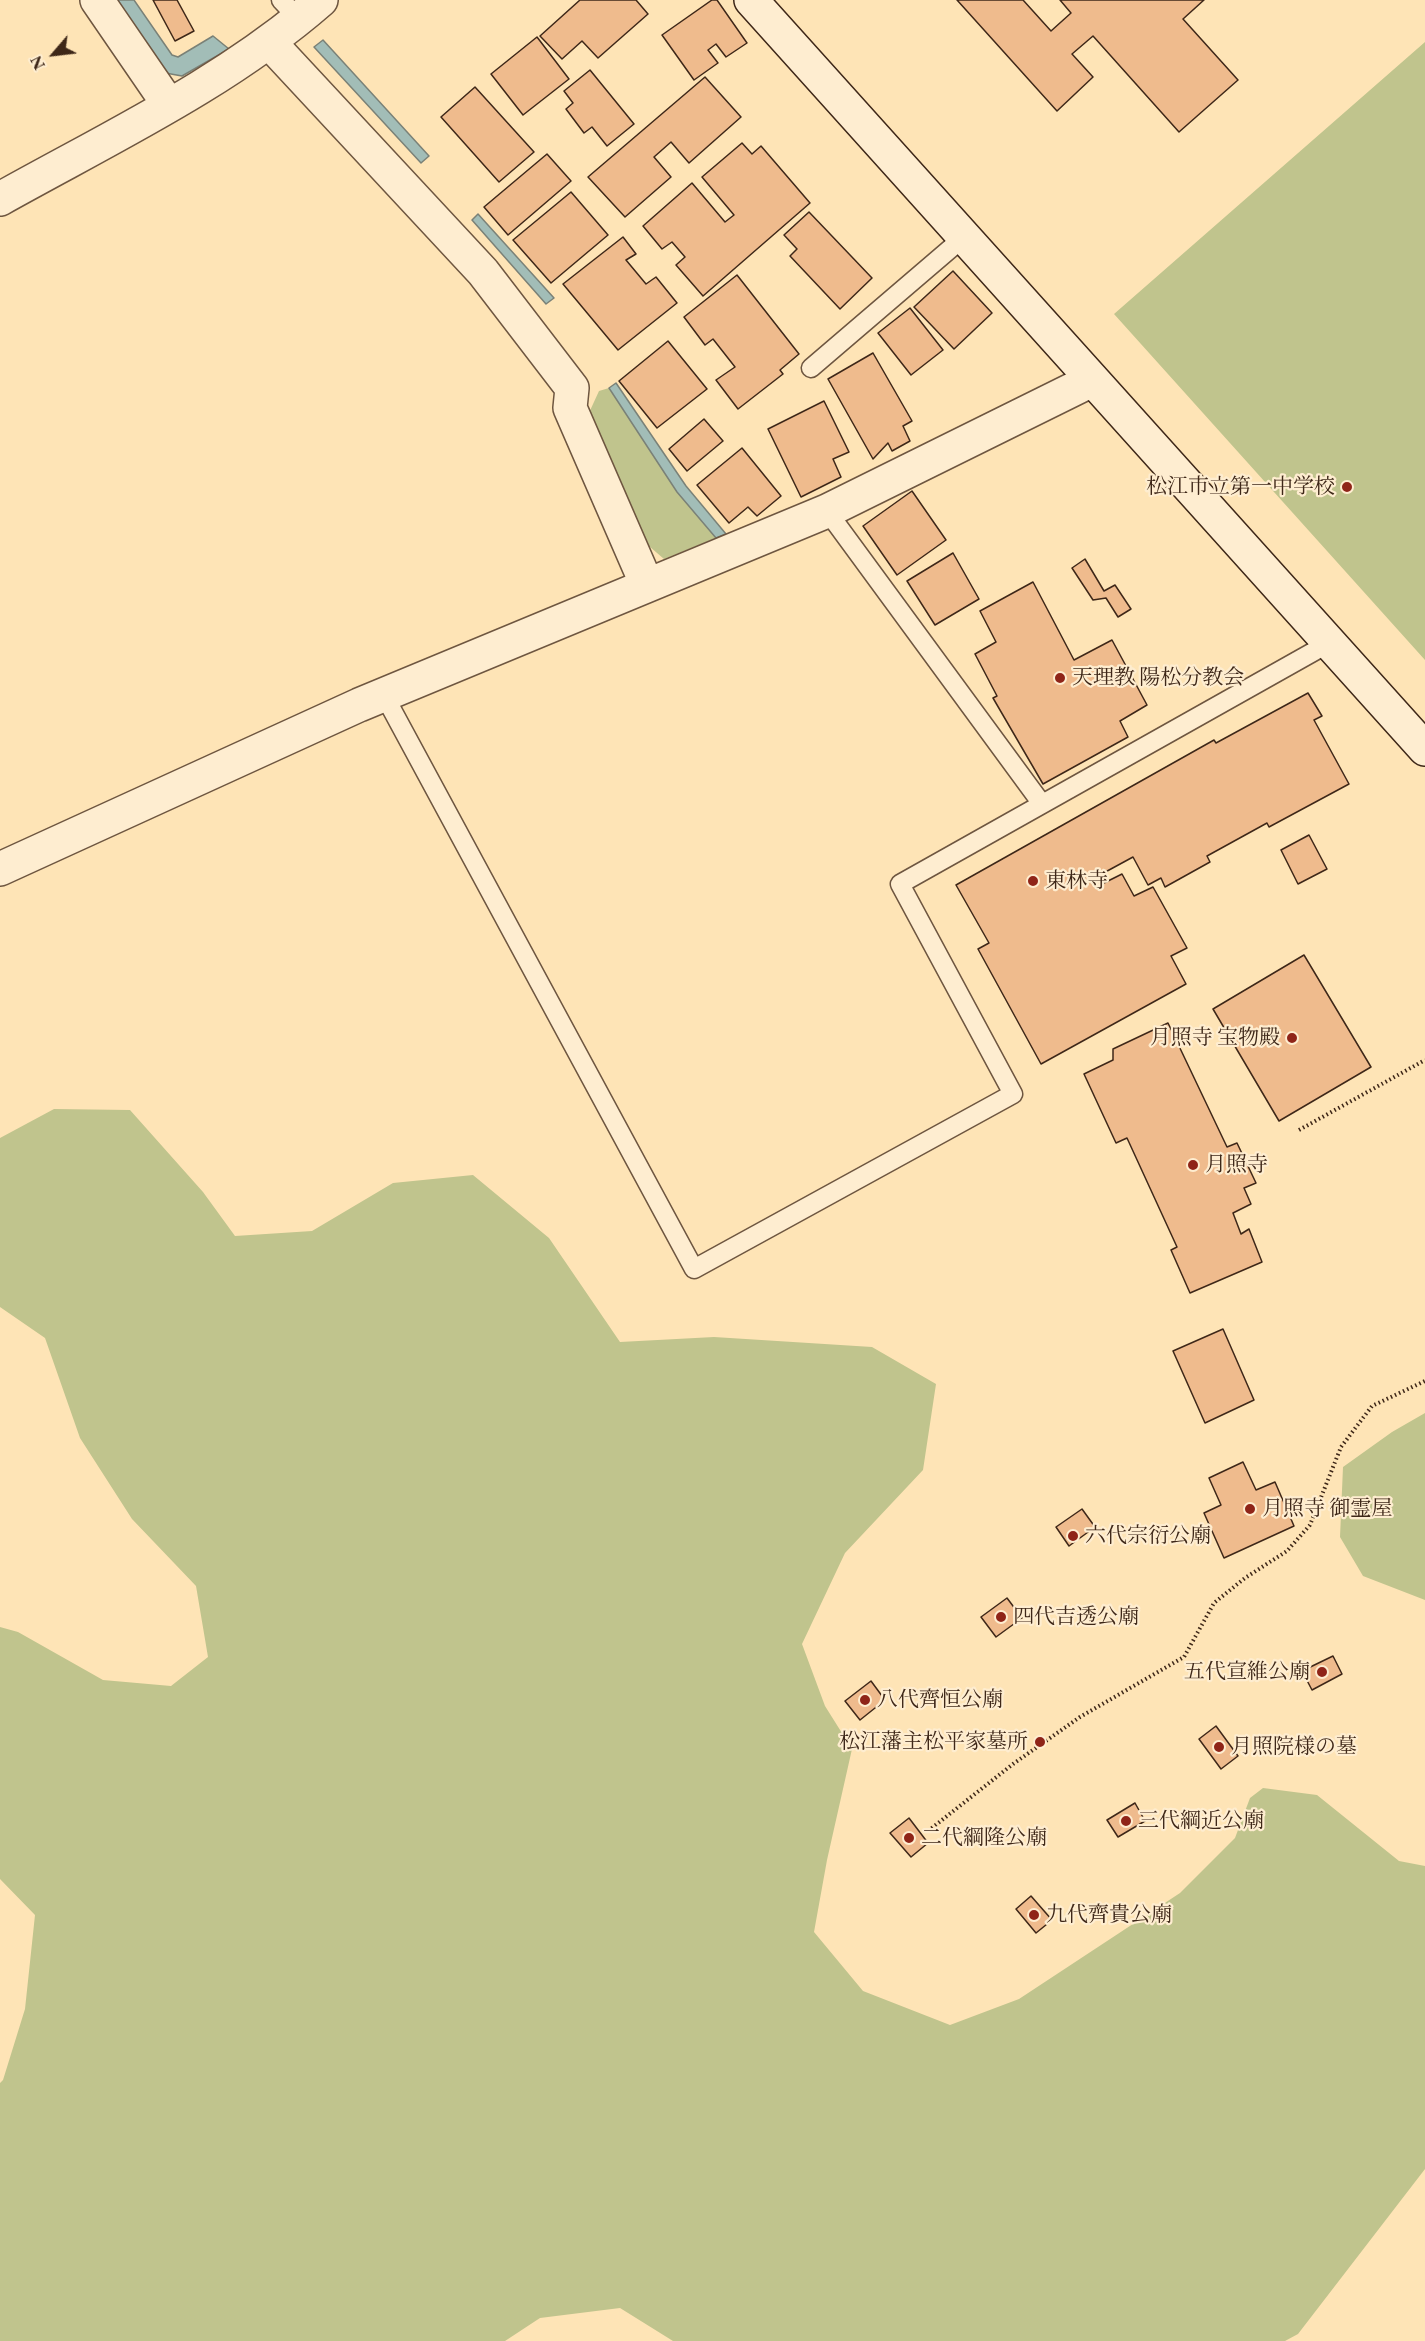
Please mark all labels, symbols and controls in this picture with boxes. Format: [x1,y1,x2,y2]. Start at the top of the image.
north arrow [24,24,84,84]
text: N [25,52,50,73]
place label: 松江市立第一中学校 [1146,474,1335,500]
marker: 松江市立第一中学校 [1340,480,1354,494]
place label: 天理教 陽松分教会 [1072,665,1244,691]
marker: 天理教 陽松分教会 [1053,671,1067,685]
place label: 東林寺 [1045,868,1108,894]
marker: 東林寺 [1026,874,1040,888]
place label: 月照寺 宝物殿 [1150,1025,1280,1051]
marker: 月照寺 宝物殿 [1285,1031,1299,1045]
place label: 月照寺 [1205,1152,1268,1178]
marker: 月照寺 [1186,1158,1200,1172]
place label: 月照寺 御霊屋 [1262,1496,1392,1522]
marker: 月照寺 御霊屋 [1243,1502,1257,1516]
place label: 六代宗衍公廟 [1085,1523,1211,1549]
marker: 六代宗衍公廟 [1066,1529,1080,1543]
place label: 四代吉透公廟 [1013,1604,1139,1630]
marker: 四代吉透公廟 [994,1610,1008,1624]
place label: 五代宣維公廟 [1184,1659,1310,1685]
marker: 五代宣維公廟 [1315,1665,1329,1679]
place label: 八代齊恒公廟 [877,1687,1003,1713]
marker: 八代齊恒公廟 [858,1693,872,1707]
place label: 松江藩主松平家墓所 [839,1729,1028,1755]
place label: 月照院様の墓 [1231,1734,1357,1760]
marker: 松江藩主松平家墓所 [1033,1735,1047,1749]
marker: 月照院様の墓 [1212,1740,1226,1754]
place label: 三代綱近公廟 [1138,1808,1264,1834]
marker: 三代綱近公廟 [1119,1814,1133,1828]
place label: 二代綱隆公廟 [921,1825,1047,1851]
marker: 二代綱隆公廟 [902,1831,916,1845]
place label: 九代齊貴公廟 [1046,1902,1172,1928]
marker: 九代齊貴公廟 [1027,1908,1041,1922]

